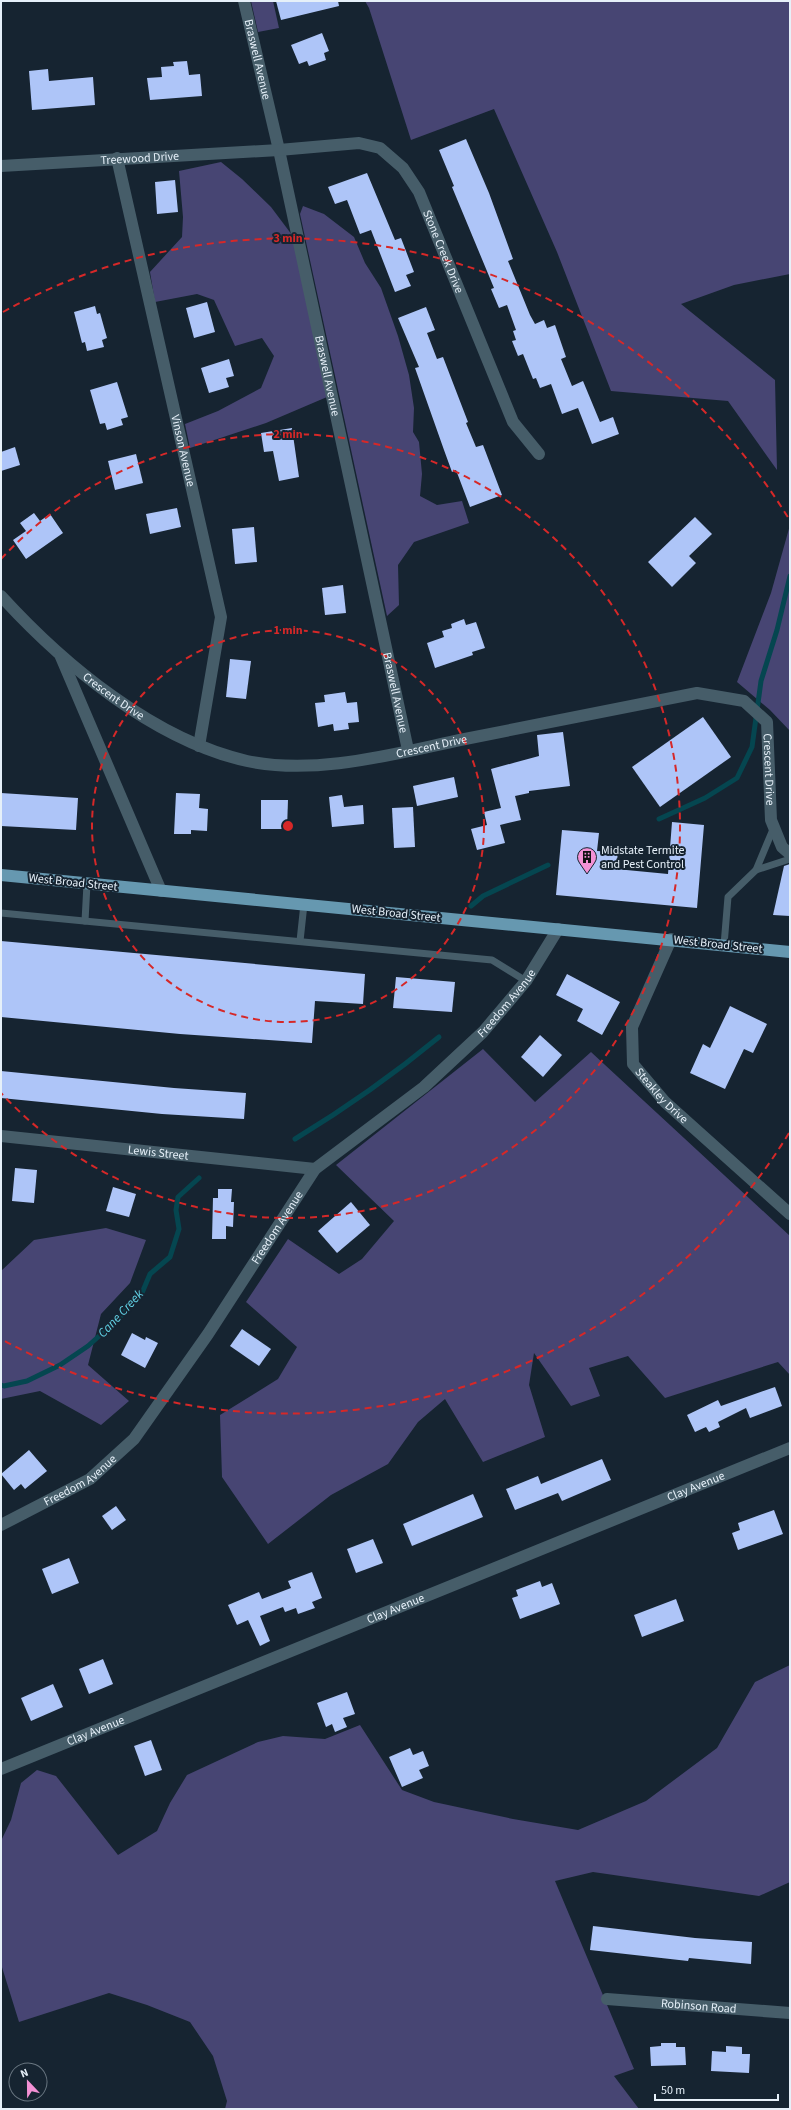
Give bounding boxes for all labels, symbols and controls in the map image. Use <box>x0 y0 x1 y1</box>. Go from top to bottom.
street label: Braswell Avenue <box>240 18 275 101</box>
street label: Treewood Drive <box>100 148 180 169</box>
street label: Stone Creek Drive <box>418 207 468 296</box>
text: 3 min <box>273 230 303 247</box>
street label: Braswell Avenue <box>310 334 344 418</box>
street label: Vinson Avenue <box>166 413 199 488</box>
text: 2 min <box>273 426 303 443</box>
text: 1 min <box>273 622 303 639</box>
street label: Braswell Avenue <box>378 651 412 735</box>
street label: Crescent Drive <box>79 669 147 724</box>
street label: Crescent Drive <box>395 731 469 763</box>
street label: Crescent Drive <box>758 733 778 806</box>
centre of rings <box>281 819 295 833</box>
place label: Midstate Termite and Pest Control <box>601 842 685 873</box>
building icon: Midstate Termite and Pest Control <box>576 846 598 874</box>
street label: West Broad Street <box>28 869 118 896</box>
street label: West Broad Street <box>351 900 441 927</box>
street label: West Broad Street <box>673 931 763 958</box>
street label: Freedom Avenue <box>474 966 540 1042</box>
street label: Steakley Drive <box>631 1064 692 1128</box>
street label: Lewis Street <box>127 1141 189 1165</box>
street label: Freedom Avenue <box>247 1188 308 1268</box>
water label: Cane Creek <box>94 1285 148 1342</box>
street label: Freedom Avenue <box>41 1451 120 1511</box>
street label: Clay Avenue <box>664 1467 727 1506</box>
street label: Clay Avenue <box>364 1590 427 1628</box>
street label: Clay Avenue <box>64 1712 127 1750</box>
street label: Robinson Road <box>660 1995 737 2018</box>
north arrow <box>8 2062 48 2102</box>
text: N <box>18 2065 31 2082</box>
scale bar <box>655 2076 778 2102</box>
text: 50 m <box>661 2082 685 2099</box>

